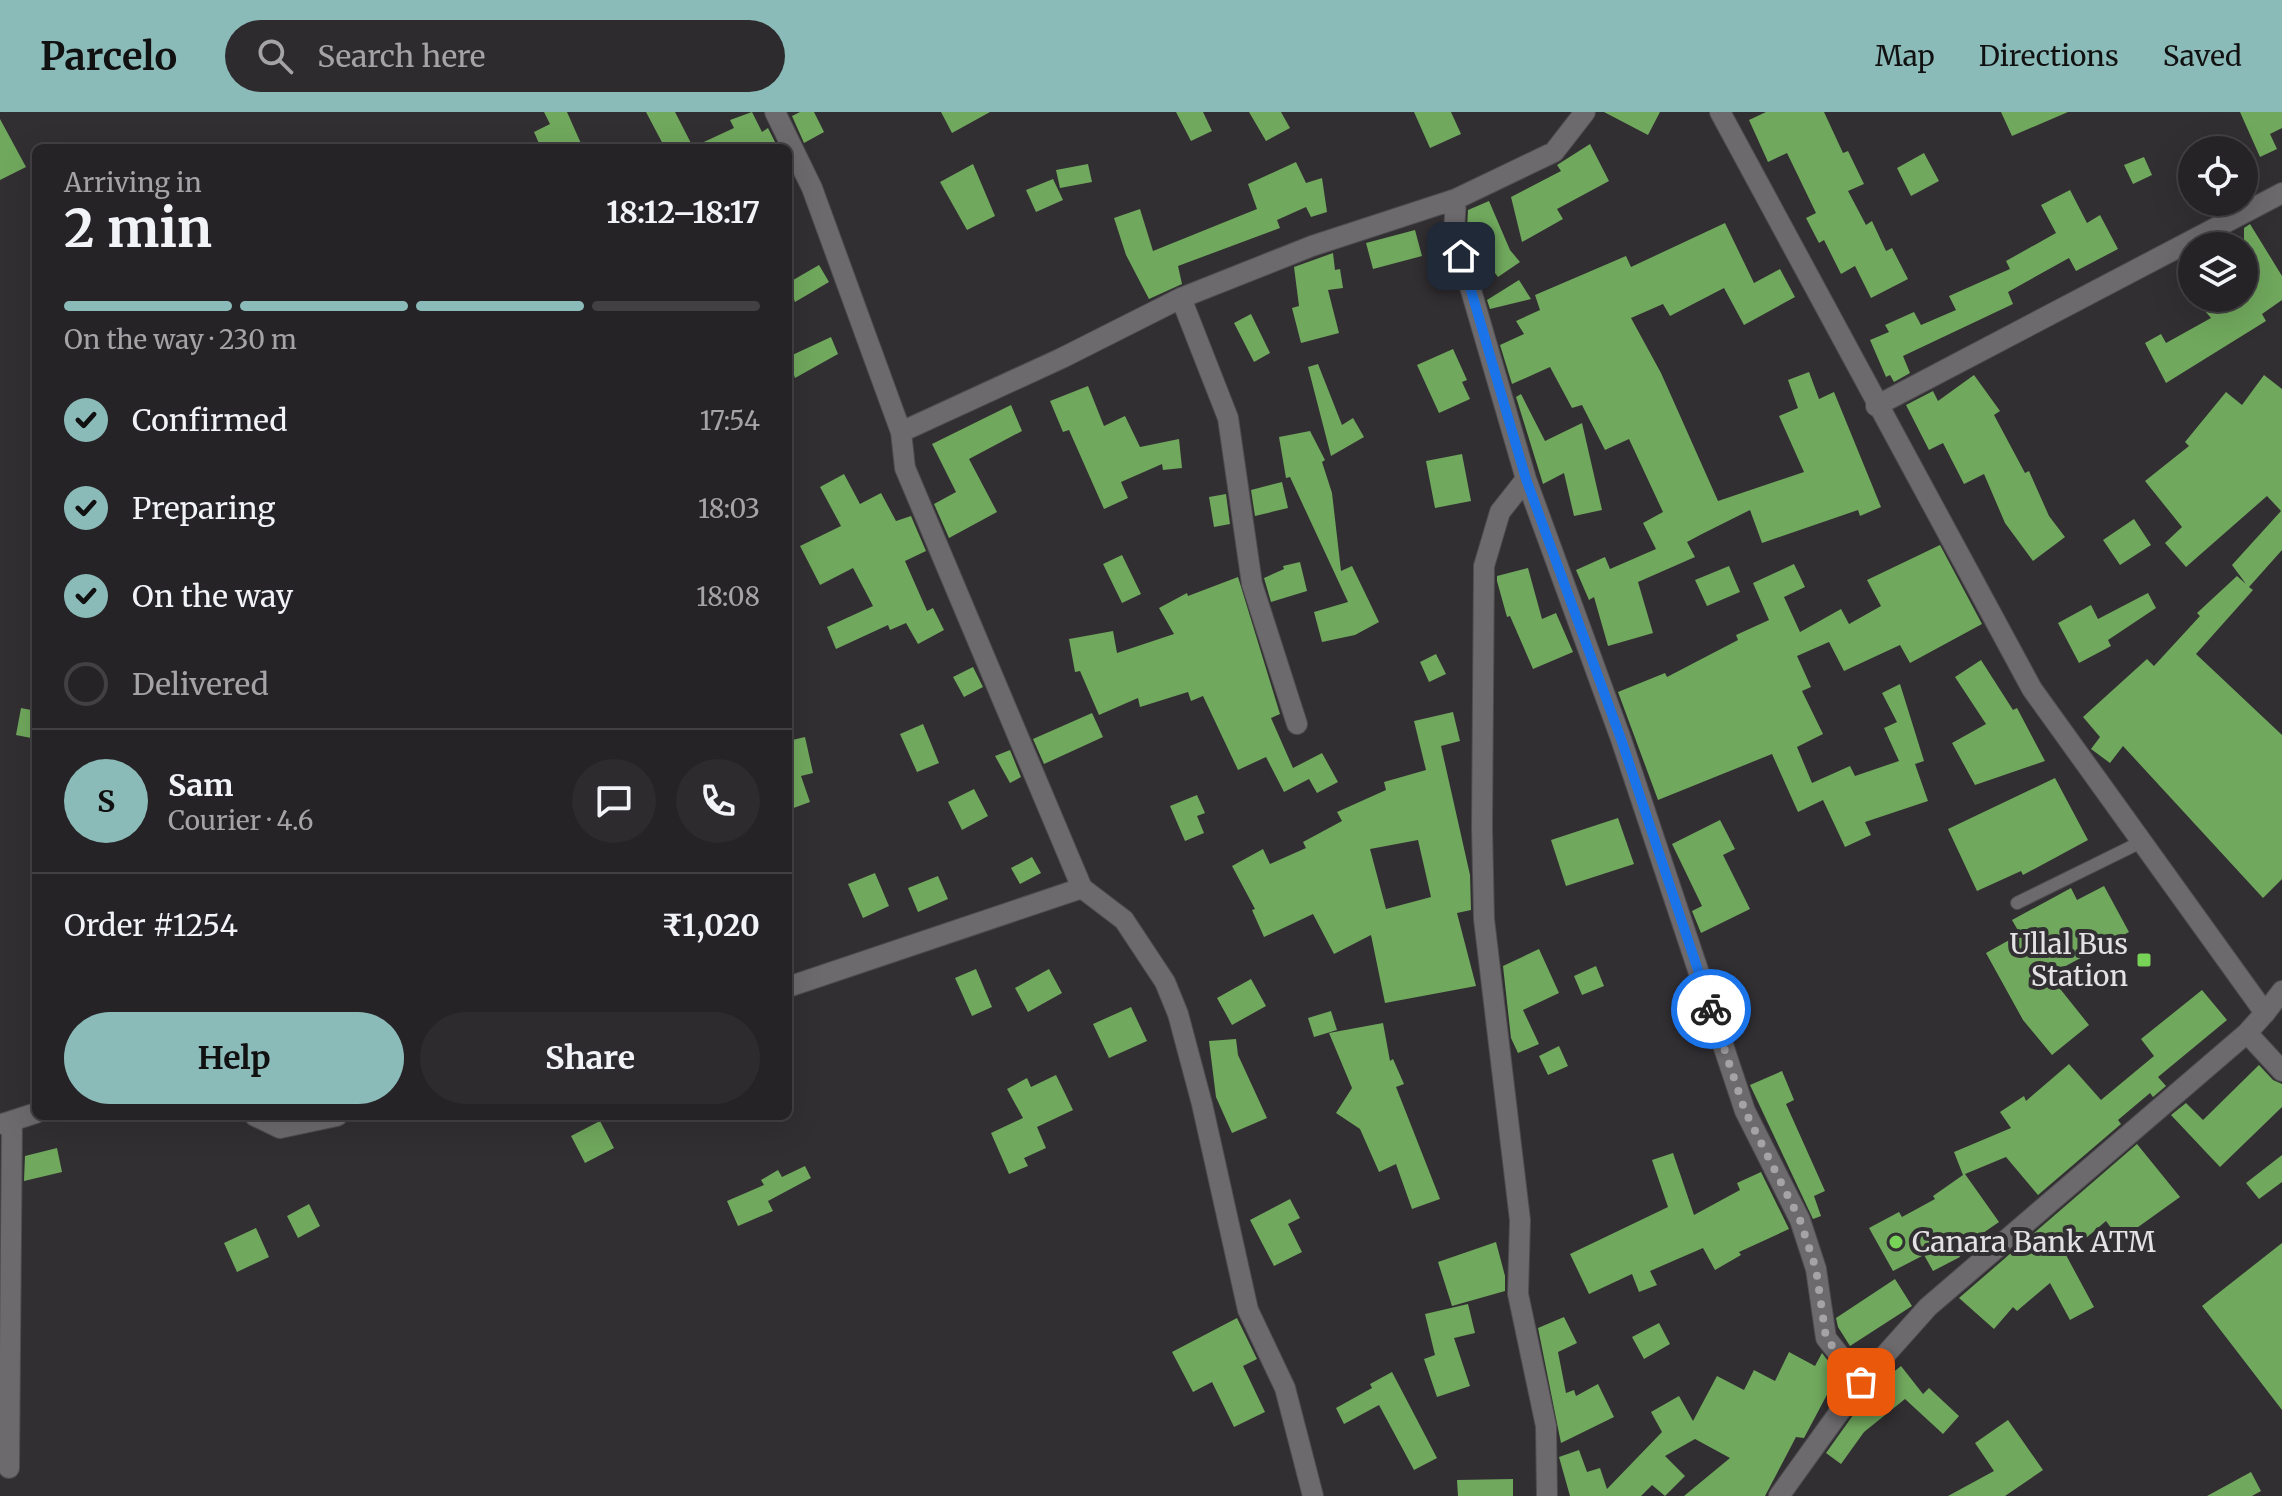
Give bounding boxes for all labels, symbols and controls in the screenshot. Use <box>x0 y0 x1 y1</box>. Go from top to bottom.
search box <box>225 20 785 92</box>
text: Parcelo <box>40 33 177 80</box>
icon: search <box>253 34 297 78</box>
text: Search here <box>317 37 485 75</box>
text: Map <box>1875 38 1935 74</box>
text: Directions <box>1979 38 2119 74</box>
text: Saved <box>2163 38 2242 74</box>
map controls <box>2178 136 2258 312</box>
button: locate <box>2178 136 2258 216</box>
text: Arriving in <box>64 166 202 199</box>
text: 18:12–18:17 <box>606 193 760 231</box>
text: 2 min <box>64 196 212 261</box>
pin <box>1427 222 1495 290</box>
button: layers <box>2178 232 2258 312</box>
icon: home <box>1439 234 1483 278</box>
text: On the way · 230 m <box>64 323 297 356</box>
icon: check <box>64 398 108 442</box>
text: Confirmed <box>132 401 287 439</box>
text: 17:54 <box>700 404 760 437</box>
icon: check <box>64 486 108 530</box>
text: Preparing <box>132 489 275 527</box>
text: 18:03 <box>698 492 760 525</box>
icon: check <box>64 574 108 618</box>
text: On the way <box>132 577 293 615</box>
text: 18:08 <box>696 580 760 613</box>
text: Delivered <box>132 665 269 703</box>
button: chat <box>572 759 656 843</box>
button: phone <box>676 759 760 843</box>
text: Sam <box>168 766 233 804</box>
text: S <box>97 782 115 820</box>
text: Courier · 4.6 <box>168 804 314 837</box>
text: Order #1254 <box>64 906 238 944</box>
text: ₹1,020 <box>662 906 760 944</box>
place label: Ullal Bus Station <box>2010 926 2128 994</box>
marker: Ullal Bus Station <box>2135 951 2153 969</box>
courier <box>1671 969 1751 1049</box>
icon: bike <box>1689 987 1733 1031</box>
button: Help <box>64 1012 404 1104</box>
button: Share <box>420 1012 760 1104</box>
place label: Canara Bank ATM <box>1912 1224 2156 1260</box>
marker: Canara Bank ATM <box>1887 1233 1905 1251</box>
pin <box>1827 1348 1895 1416</box>
icon: bag <box>1839 1360 1883 1404</box>

